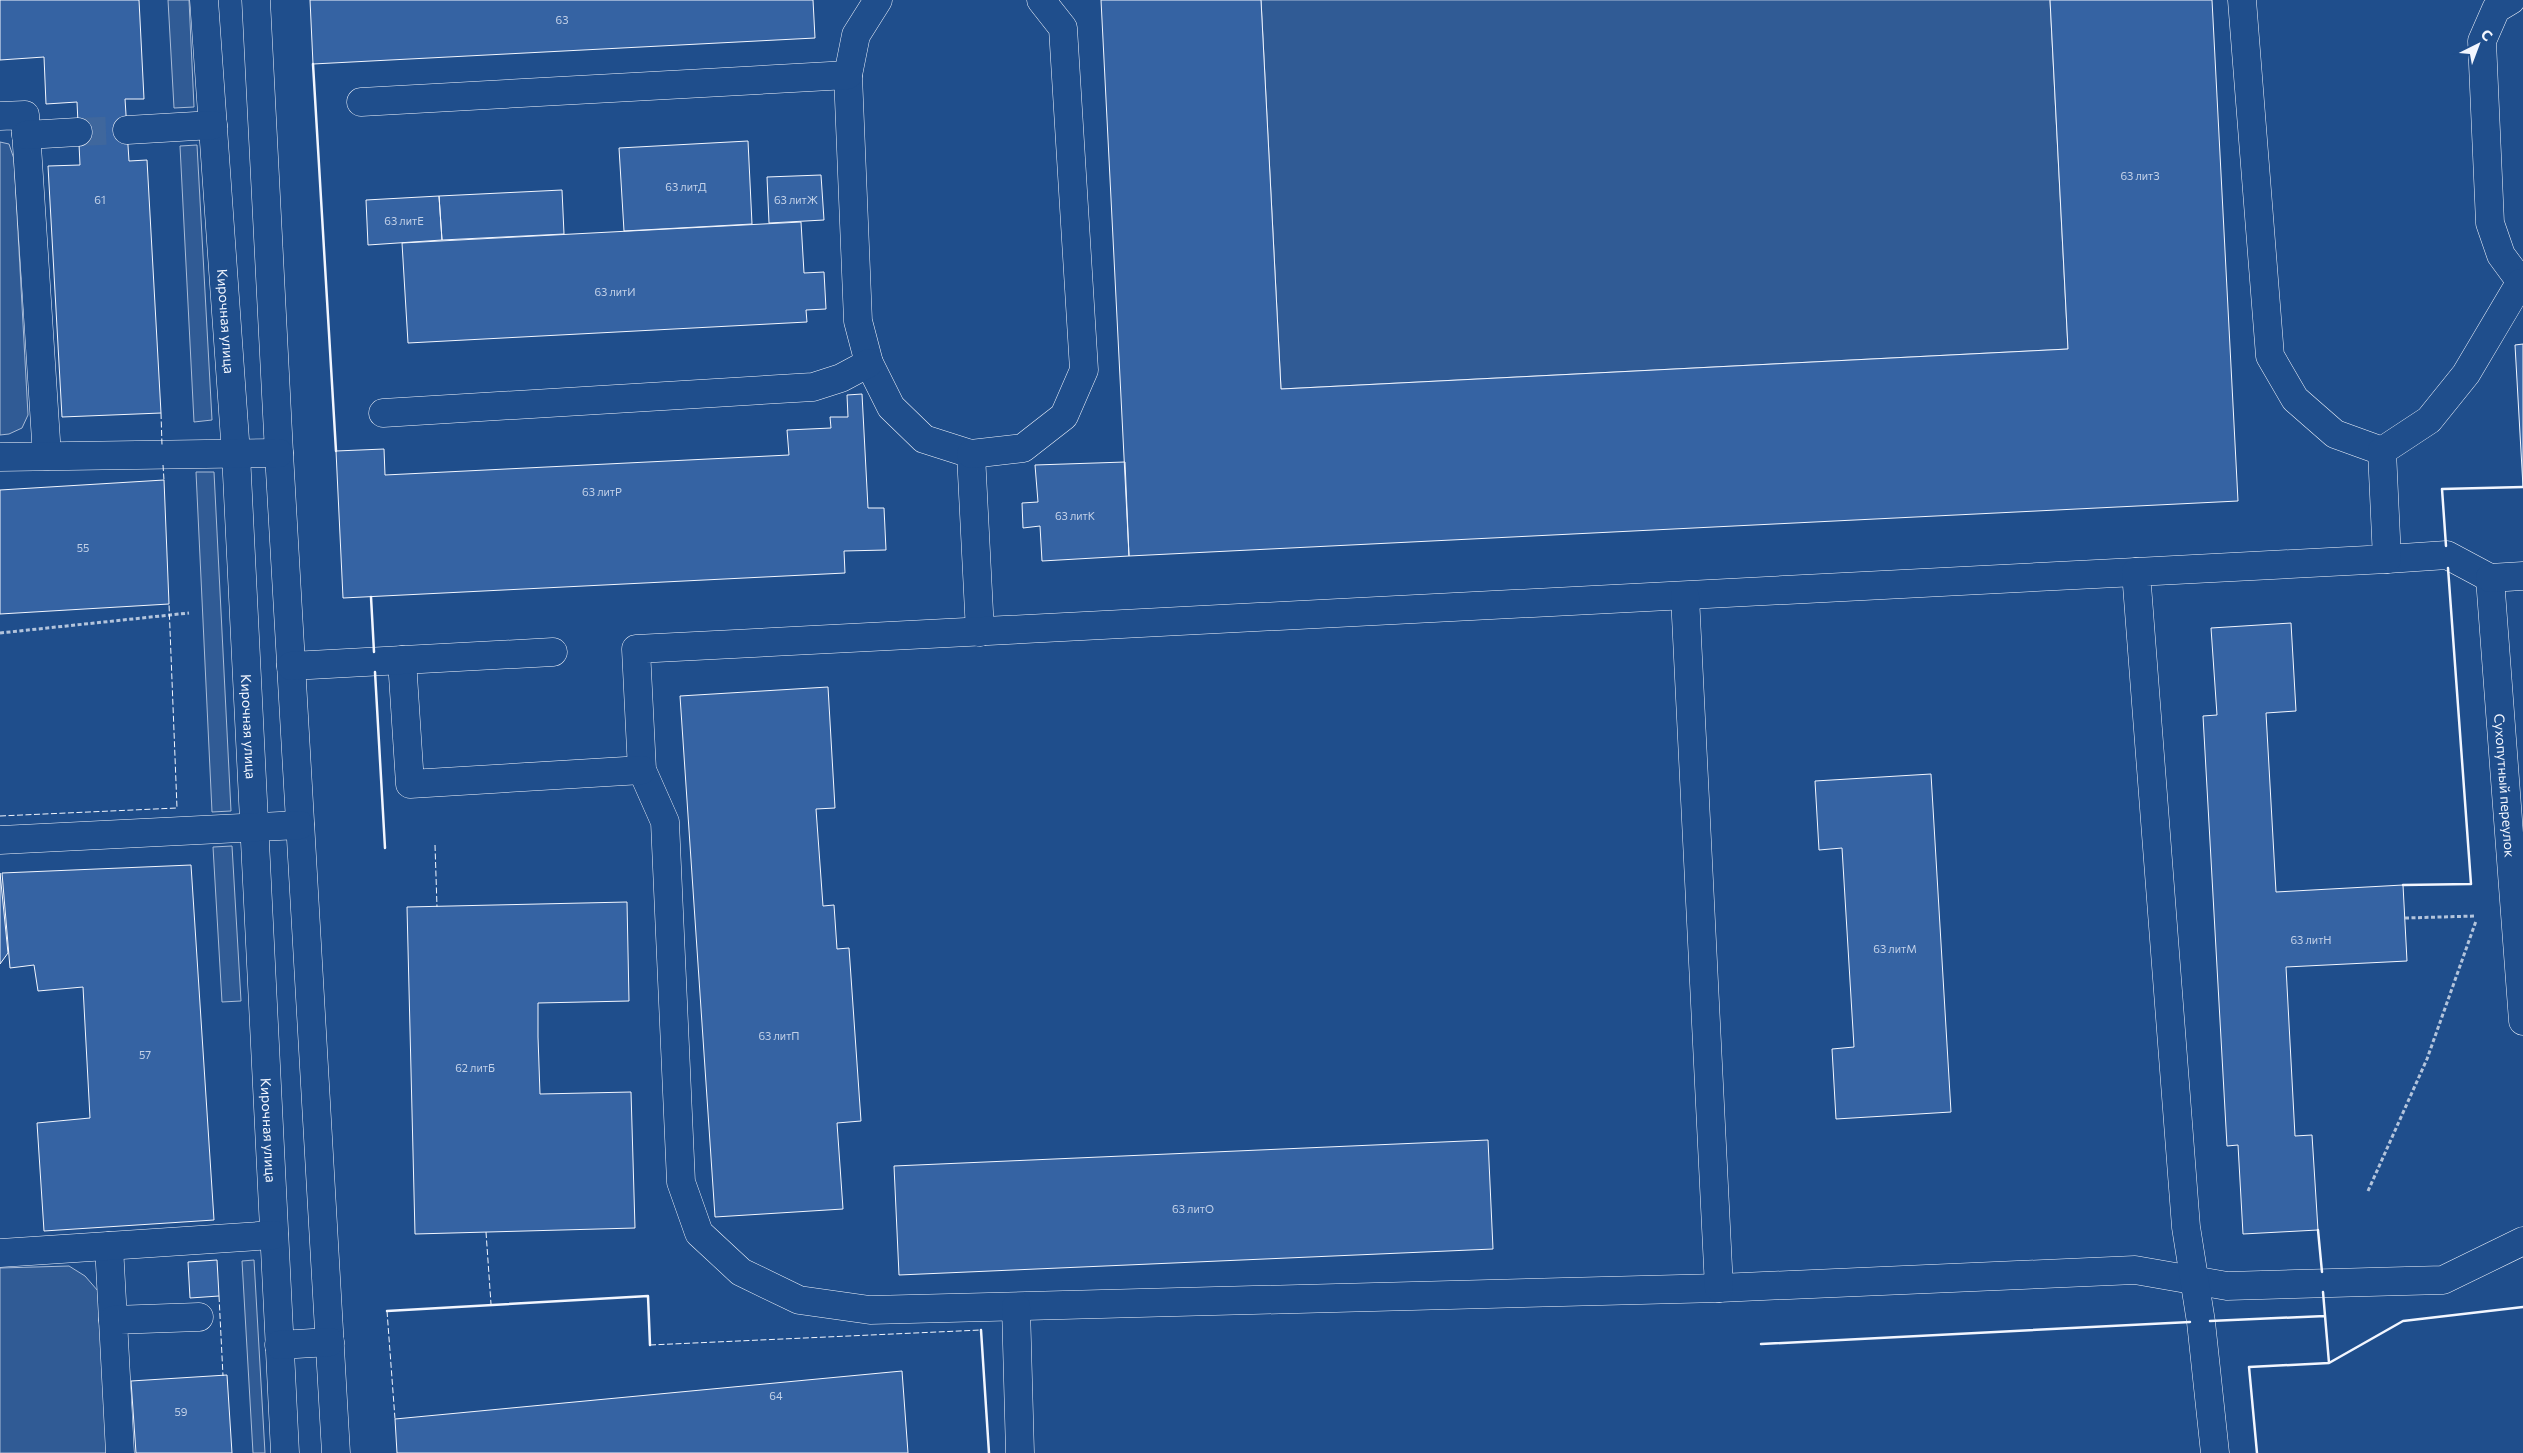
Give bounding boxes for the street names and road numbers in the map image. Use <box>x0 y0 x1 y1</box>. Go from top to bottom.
street label: Кирочная улица <box>214 268 239 374</box>
street label: Кирочная улица <box>238 674 260 779</box>
street label: Сухопутный переулок <box>2492 713 2519 859</box>
street label: Кирочная улица <box>258 1077 280 1183</box>

